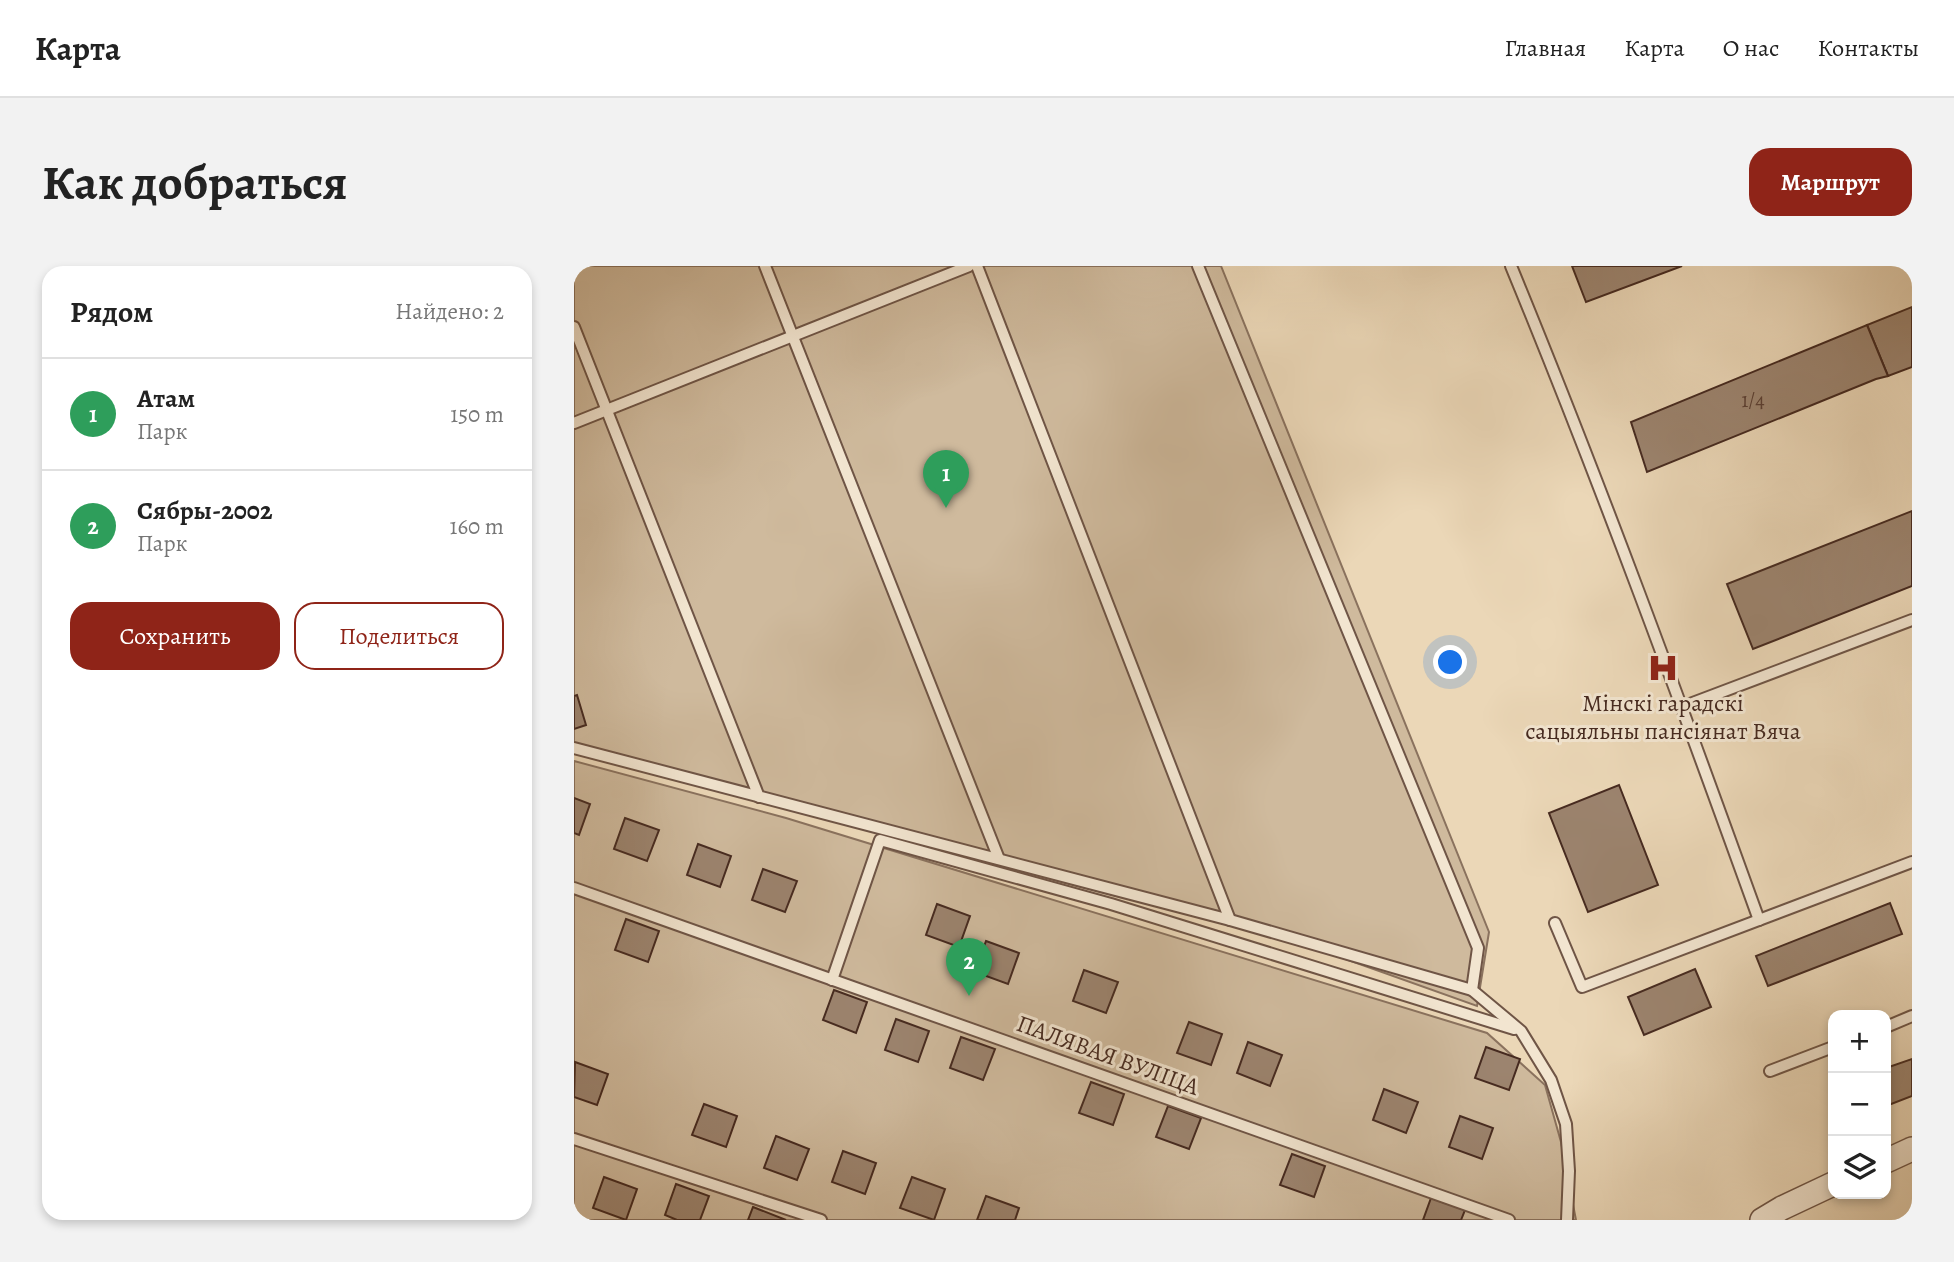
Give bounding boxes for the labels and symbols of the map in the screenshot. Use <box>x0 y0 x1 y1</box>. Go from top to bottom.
house number: 1/4 <box>1741 386 1765 414</box>
pin: 1 <box>923 450 969 508</box>
your location <box>1433 645 1467 679</box>
hospital icon: Мінскі гарадскі сацыяльны пансіянат Вяча <box>1646 651 1680 685</box>
place label: Мінскі гарадскі сацыяльны пансіянат Вяча <box>1525 687 1801 747</box>
pin: 2 <box>946 938 992 996</box>
street label: ПАЛЯВАЯ ВУЛІЦА <box>1012 1007 1205 1103</box>

